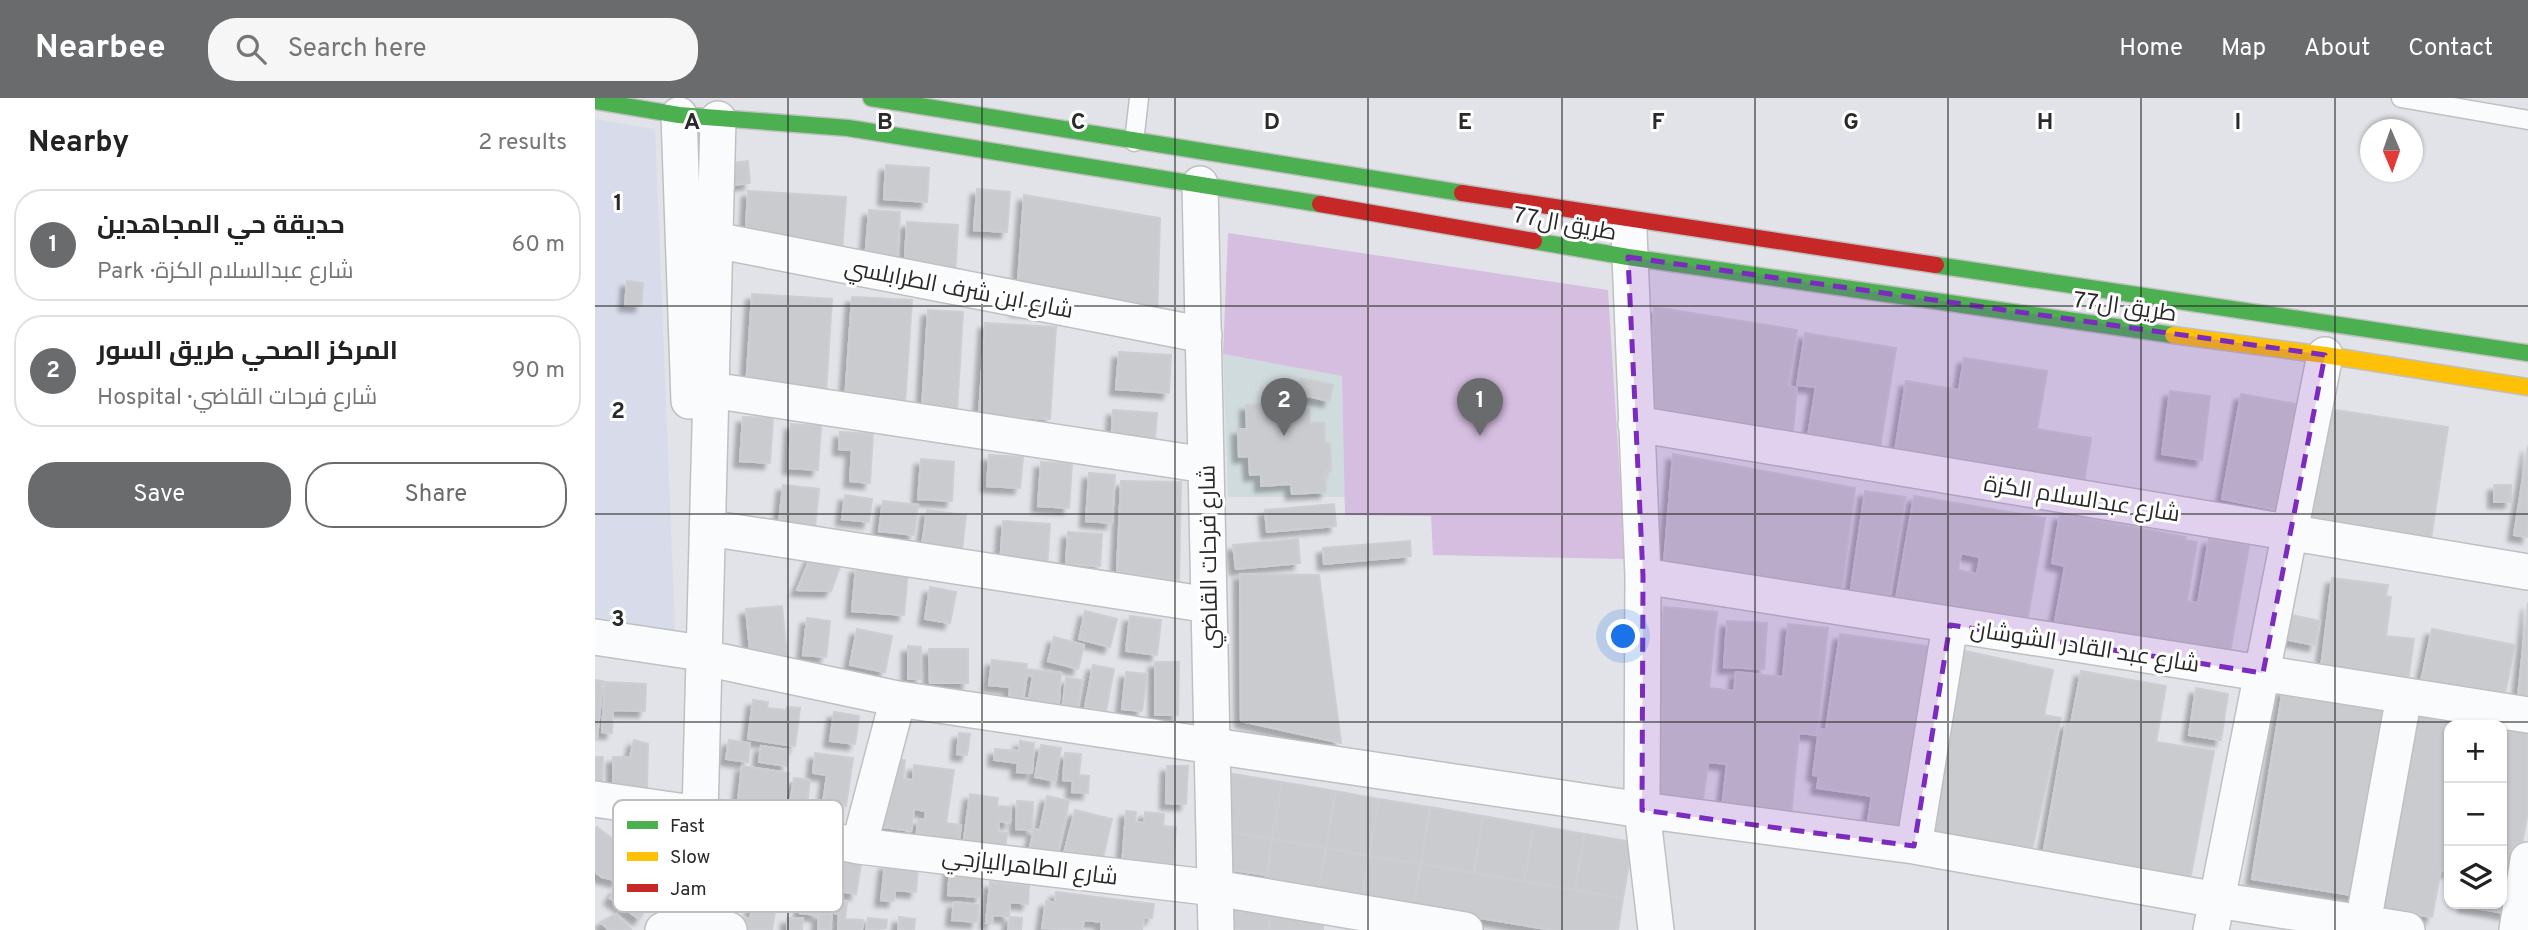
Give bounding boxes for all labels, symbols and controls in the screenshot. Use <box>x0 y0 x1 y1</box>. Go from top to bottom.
search box <box>208 18 698 81</box>
text: Nearbee <box>35 28 166 70</box>
icon: search <box>232 30 270 68</box>
text: Search here <box>288 33 427 66</box>
text: Home <box>2119 34 2183 64</box>
text: Map <box>2221 34 2266 64</box>
text: About <box>2304 34 2370 64</box>
text: Contact <box>2408 34 2493 64</box>
text: A <box>684 109 700 138</box>
text: B <box>877 109 893 138</box>
text: C <box>1071 109 1085 138</box>
text: D <box>1264 109 1280 138</box>
text: E <box>1458 109 1472 138</box>
text: F <box>1651 109 1665 138</box>
text: G <box>1843 109 1859 138</box>
text: H <box>2037 109 2053 138</box>
text: I <box>2235 109 2241 138</box>
north arrow <box>2360 119 2423 182</box>
text: Nearby <box>28 125 129 162</box>
text: 2 results <box>478 129 567 158</box>
text: 1 <box>613 190 623 219</box>
street label: طريق ال77 <box>1511 202 1618 249</box>
text: حديقة حي المجاهدين <box>97 210 345 243</box>
text: 1 <box>48 231 58 260</box>
text: 60 m <box>512 231 565 260</box>
street label: شارع ابن شرف الطرابلسي <box>842 254 1075 327</box>
text: Park · شارع عبدالسلام الكزة <box>97 258 353 287</box>
street label: طريق ال77 <box>2071 287 2178 330</box>
text: المركز الصحي طريق السور <box>97 336 398 369</box>
text: 2 <box>46 357 60 386</box>
text: 90 m <box>512 357 565 386</box>
pin: 2 <box>1261 378 1307 436</box>
pin: 1 <box>1457 378 1503 436</box>
text: Hospital · شارع فرحات القاضي <box>97 384 377 413</box>
text: 2 <box>611 398 625 427</box>
button: Save <box>28 462 291 528</box>
button: Share <box>305 462 567 528</box>
street label: شارع فرحات القاضي <box>1194 464 1227 649</box>
street label: شارع عبدالسلام الكزة <box>1981 471 2182 530</box>
text: 3 <box>611 606 625 635</box>
street label: شارع عبد القادر الشوشان <box>1968 616 2201 681</box>
your location <box>1606 619 1640 653</box>
map controls <box>2444 720 2507 909</box>
button: + <box>2444 720 2507 783</box>
button: − <box>2444 783 2507 846</box>
legend <box>613 800 843 912</box>
text: Fast <box>670 815 705 839</box>
street label: شارع الطاهراليازجي <box>940 843 1119 895</box>
text: Slow <box>670 846 710 870</box>
button: layers <box>2444 846 2507 909</box>
text: Jam <box>670 878 707 902</box>

